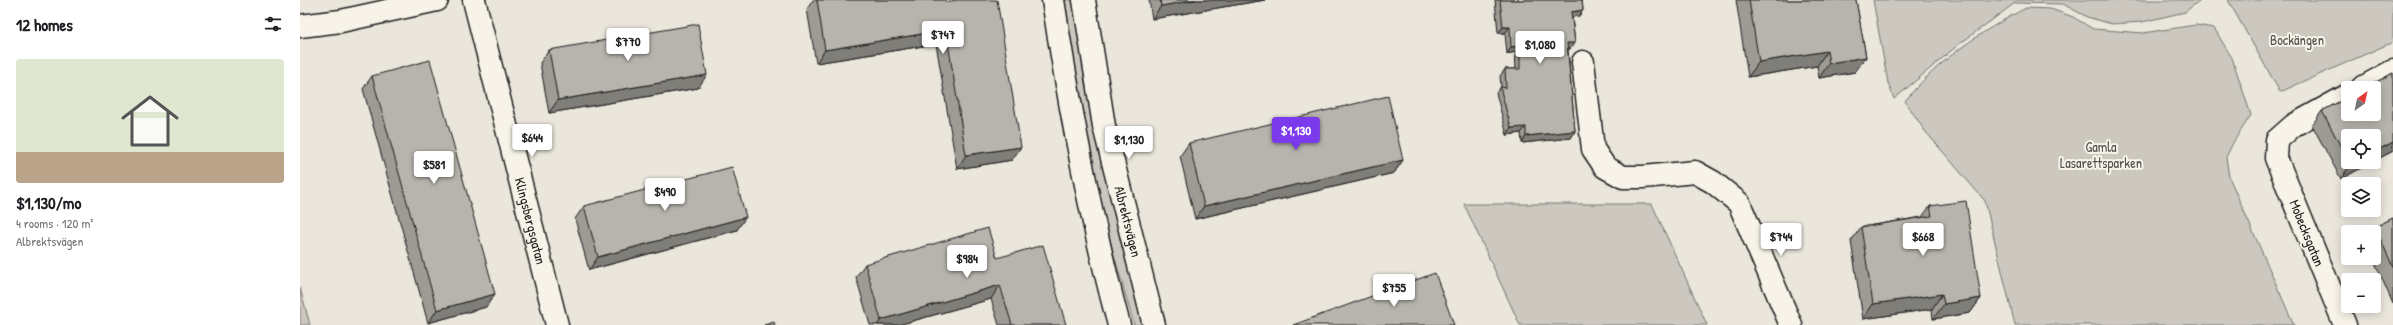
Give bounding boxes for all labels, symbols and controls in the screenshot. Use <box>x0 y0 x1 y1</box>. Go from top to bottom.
text: 12 homes <box>16 13 73 36</box>
icon: filters <box>262 13 284 35</box>
pin: $747 <box>919 21 967 55</box>
text: $747 <box>931 25 955 43</box>
pin: $770 <box>604 28 652 62</box>
park label: Bockängen <box>2270 30 2324 50</box>
pin: $1,080 <box>1507 31 1573 65</box>
text: $770 <box>615 32 641 50</box>
text: $1,080 <box>1524 35 1556 53</box>
north arrow <box>2341 81 2381 121</box>
map controls <box>2341 81 2381 313</box>
icon: home <box>114 85 186 157</box>
pin: $1,130 <box>1263 117 1329 151</box>
text: $1,130 <box>1281 121 1311 139</box>
pin: $644 <box>508 124 556 158</box>
pin: $1,130 <box>1096 126 1162 160</box>
text: $644 <box>521 128 543 146</box>
button: locate <box>2341 129 2381 169</box>
text: $1,130 <box>1114 130 1144 148</box>
park label: Gamla Lasarettsparken <box>2060 137 2142 173</box>
pin: $581 <box>410 151 458 185</box>
text: $581 <box>423 155 445 173</box>
street label: Klingsbergsgatan <box>511 175 551 266</box>
button: layers <box>2341 177 2381 217</box>
pin: $490 <box>641 178 689 212</box>
text: $490 <box>654 182 676 200</box>
street label: Albrektsvägen <box>1110 184 1147 259</box>
text: $1,130/mo <box>16 191 81 214</box>
street label: Mobecksgatan <box>2285 197 2329 269</box>
text: 4 rooms · 120 m² <box>16 214 93 232</box>
pin: $744 <box>1757 223 1805 257</box>
pin: $668 <box>1899 223 1947 257</box>
button: + <box>2341 225 2381 265</box>
text: $744 <box>1770 227 1792 245</box>
text: $668 <box>1912 227 1934 245</box>
text: Albrektsvägen <box>16 232 83 250</box>
pin: $984 <box>943 245 991 279</box>
text: $984 <box>956 249 978 267</box>
button: − <box>2341 273 2381 313</box>
pin: $755 <box>1370 274 1418 308</box>
text: $755 <box>1382 278 1406 296</box>

